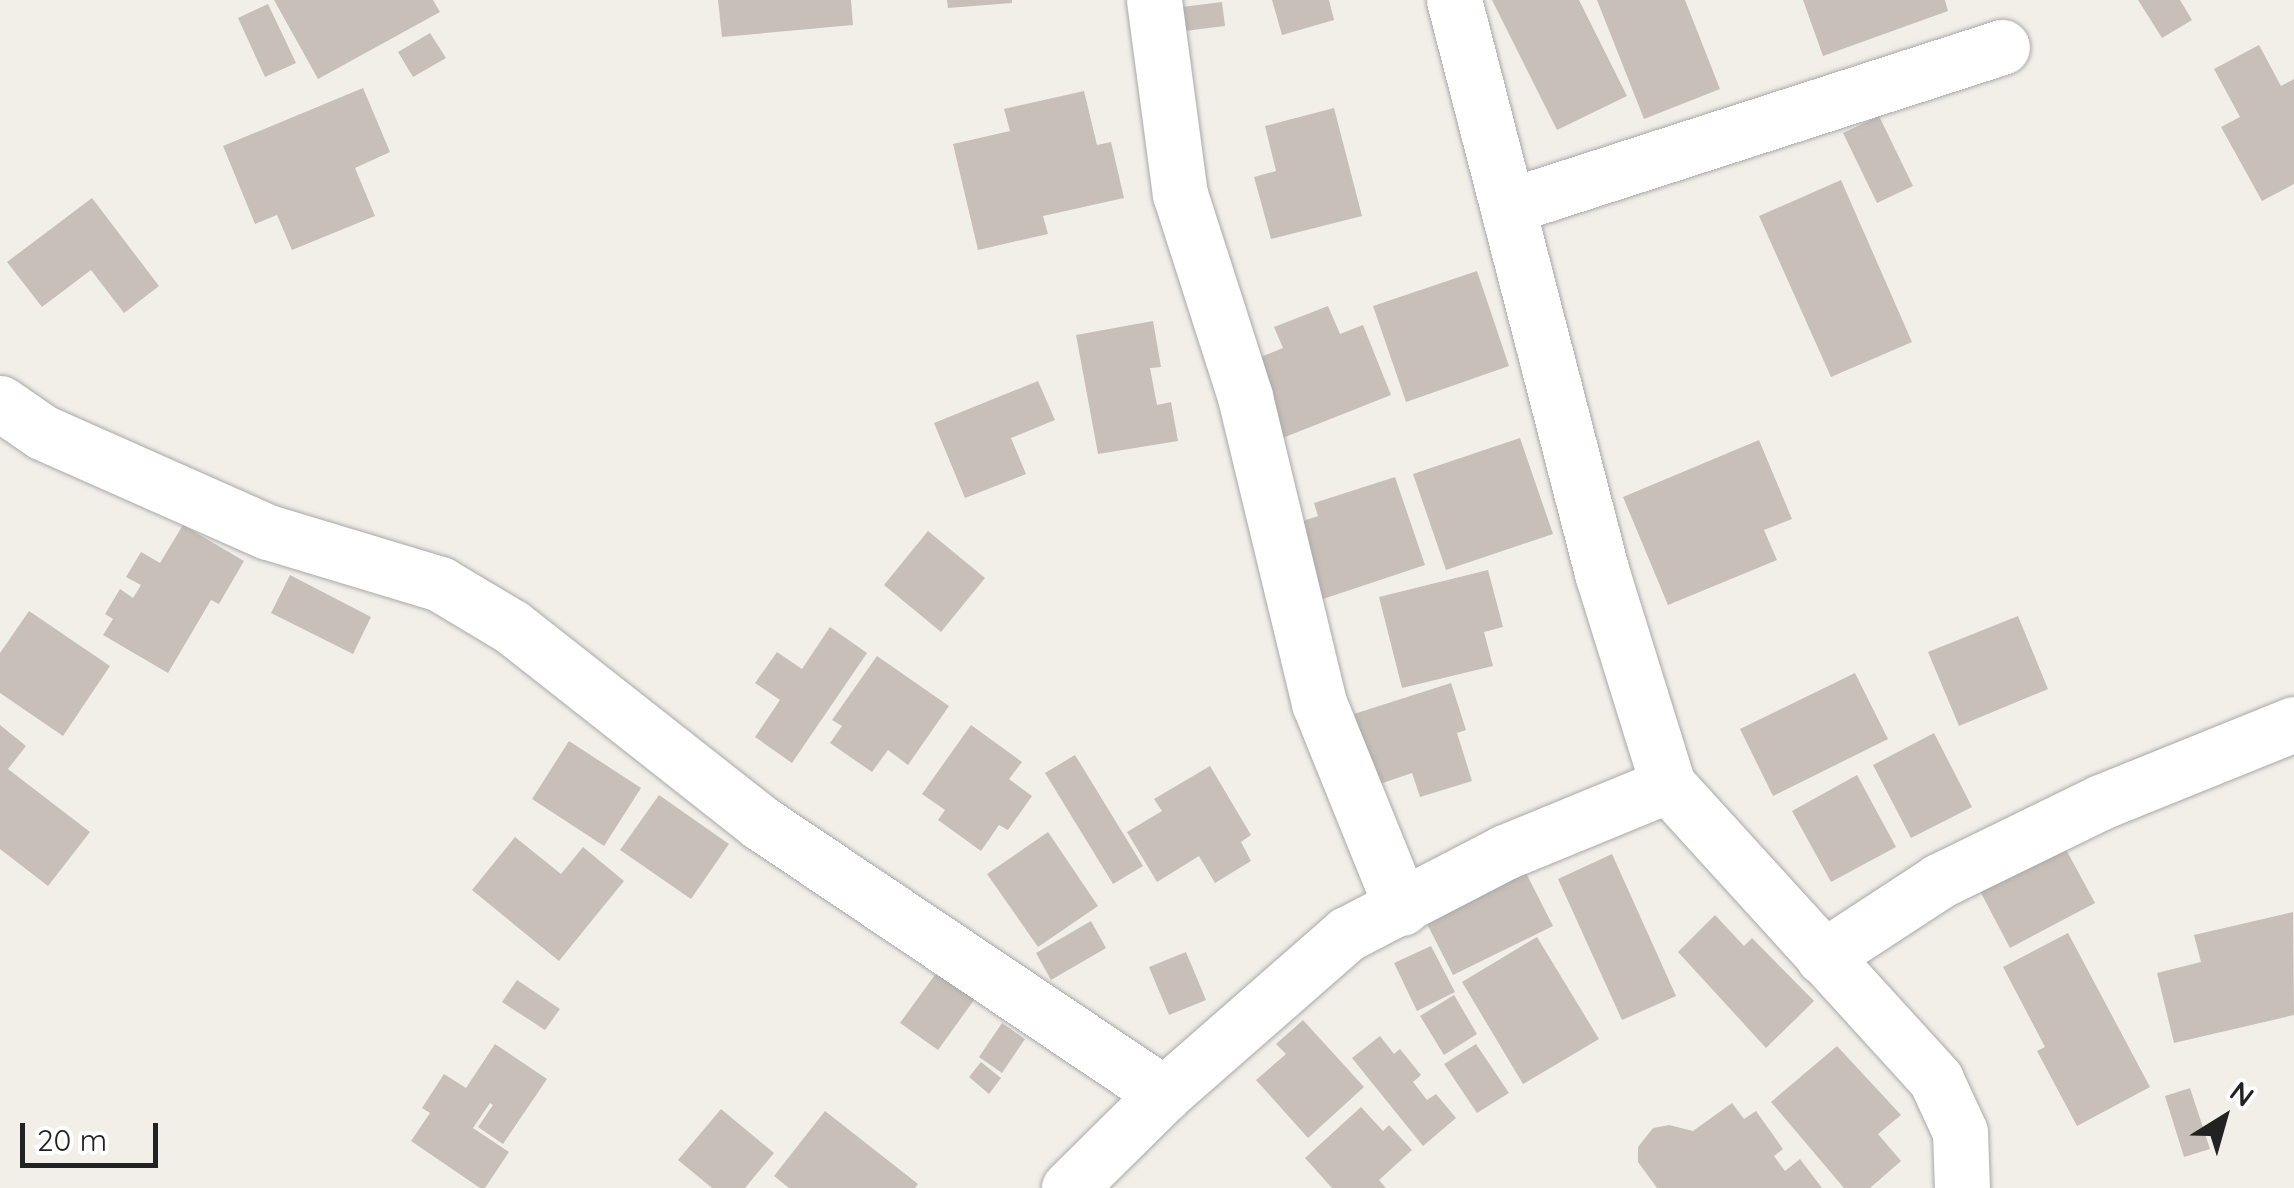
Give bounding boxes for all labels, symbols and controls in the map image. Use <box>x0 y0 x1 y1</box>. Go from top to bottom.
north arrow <box>2174 1068 2274 1168</box>
text: N <box>2224 1073 2261 1114</box>
scale bar <box>25 1103 162 1165</box>
text: 20 m <box>37 1121 107 1159</box>

